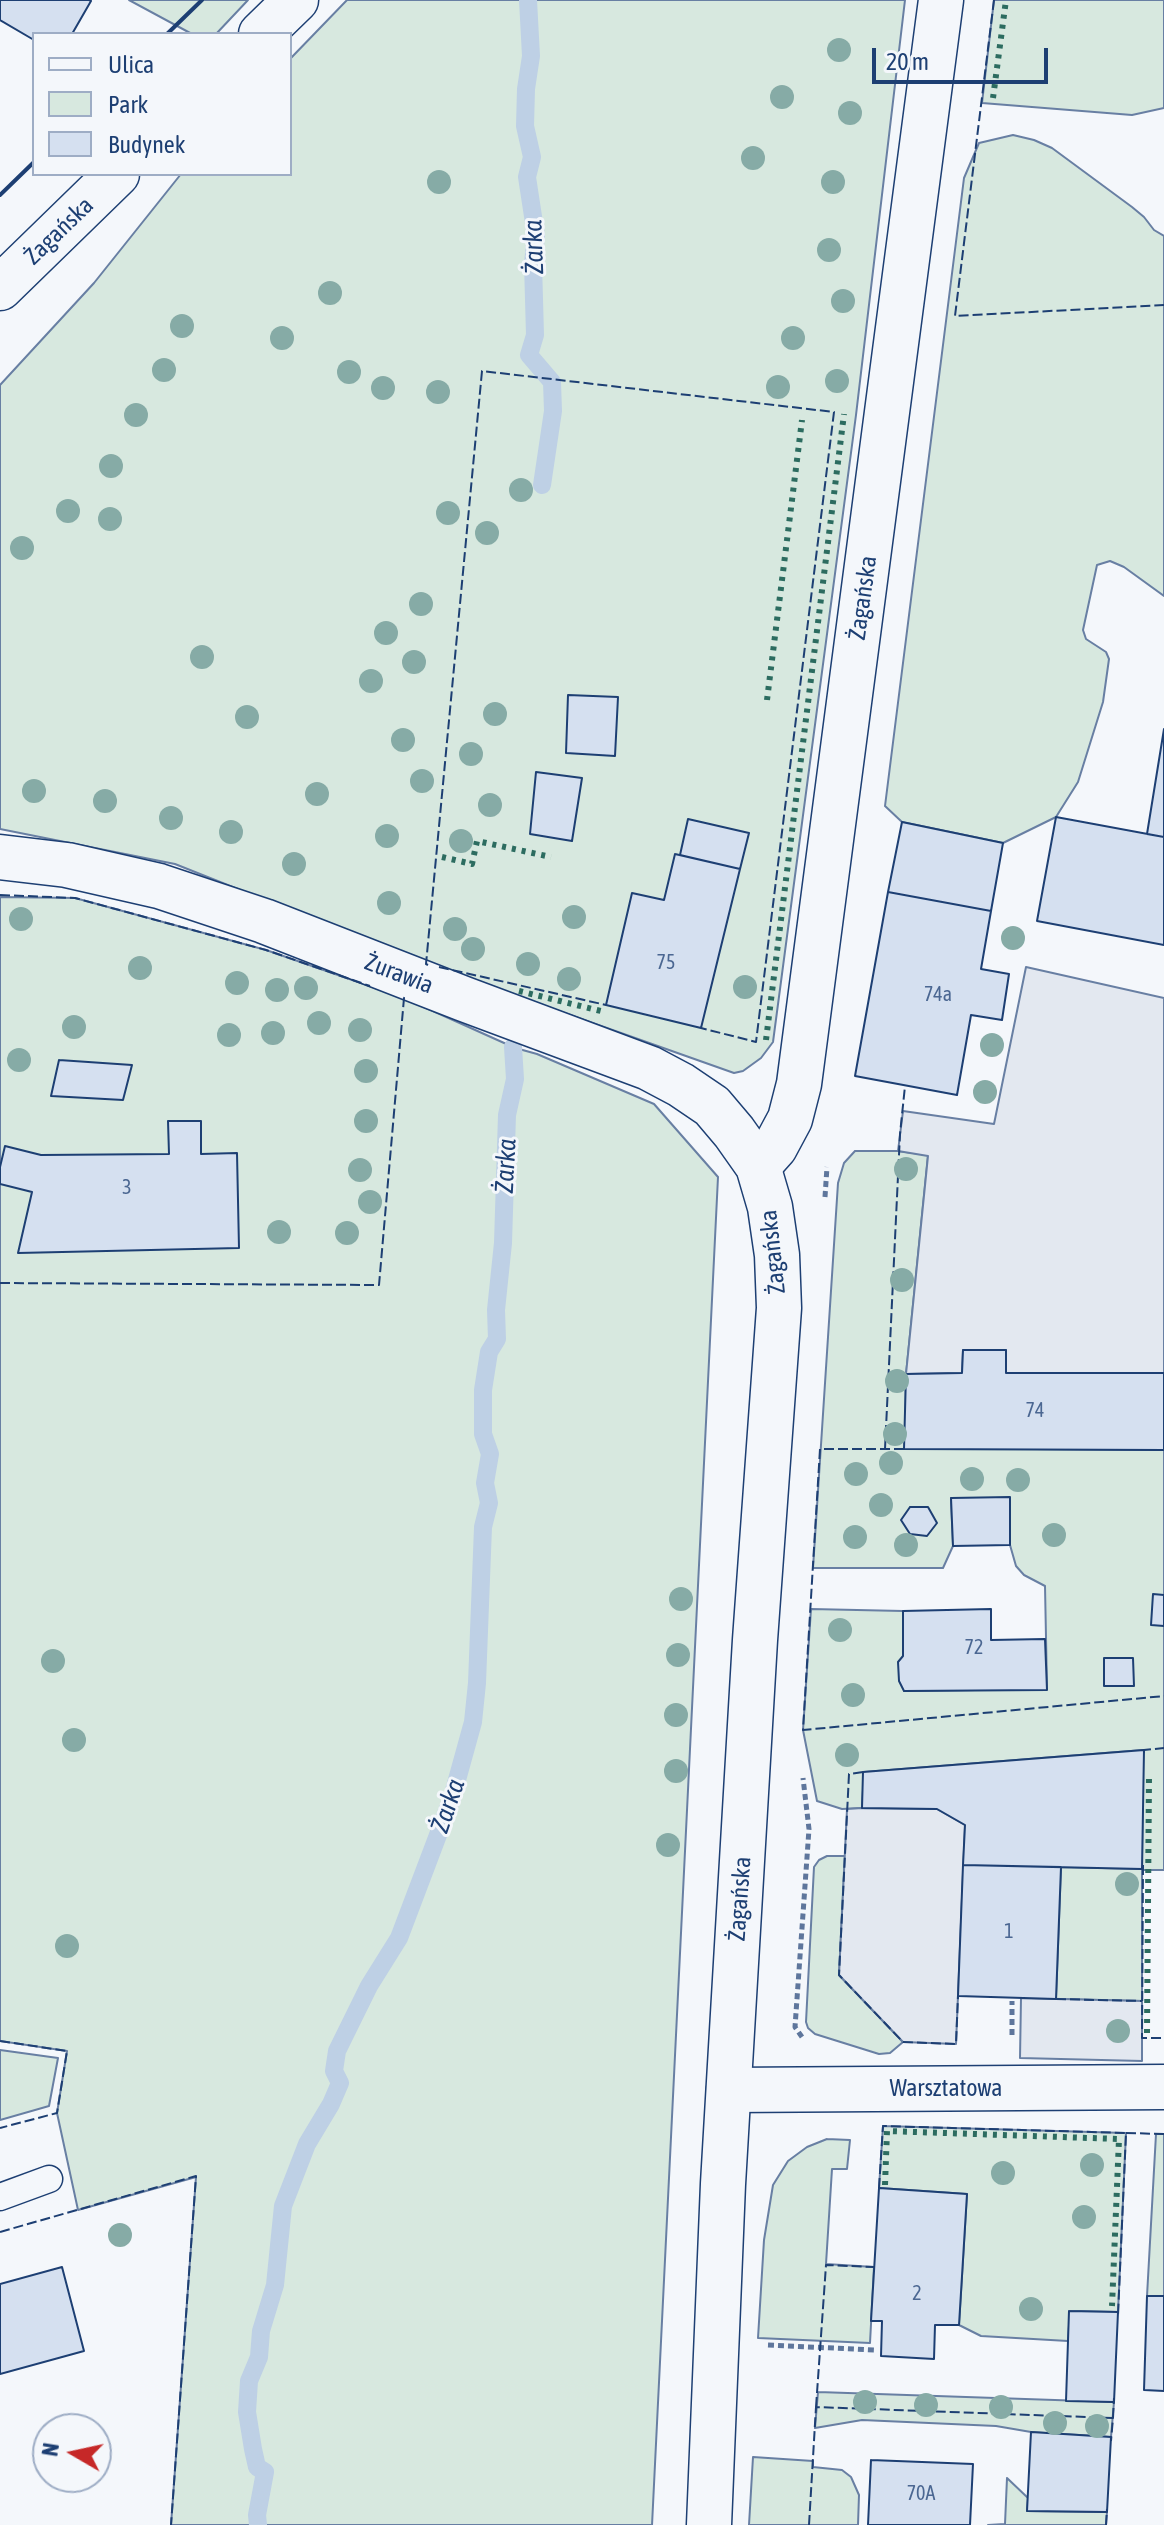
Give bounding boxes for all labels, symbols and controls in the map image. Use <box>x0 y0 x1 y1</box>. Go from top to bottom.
legend <box>32 32 292 176</box>
scale bar <box>876 32 1052 82</box>
text: 20 m <box>886 48 929 75</box>
text: Ulica <box>108 51 154 78</box>
text: Park <box>108 91 148 118</box>
text: Budynek <box>108 131 185 158</box>
street label: Żagańska <box>18 191 100 271</box>
water label: Żarka <box>517 219 551 275</box>
street label: Żagańska <box>843 554 883 642</box>
street label: Żurawia <box>361 948 437 1000</box>
house number: 75 <box>657 951 675 975</box>
house number: 74a <box>924 983 952 1007</box>
water label: Żarka <box>489 1138 523 1194</box>
house number: 3 <box>122 1176 132 1200</box>
street label: Żagańska <box>754 1208 792 1296</box>
house number: 74 <box>1026 1399 1044 1423</box>
house number: 72 <box>965 1636 983 1660</box>
water label: Żarka <box>424 1775 472 1837</box>
street label: Żagańska <box>723 1856 757 1942</box>
house number: 1 <box>1004 1920 1014 1944</box>
street label: Warsztatowa <box>889 2074 1003 2102</box>
house number: 2 <box>912 2282 922 2306</box>
north arrow <box>32 2413 112 2493</box>
text: N <box>36 2441 64 2458</box>
house number: 70A <box>907 2482 935 2506</box>

